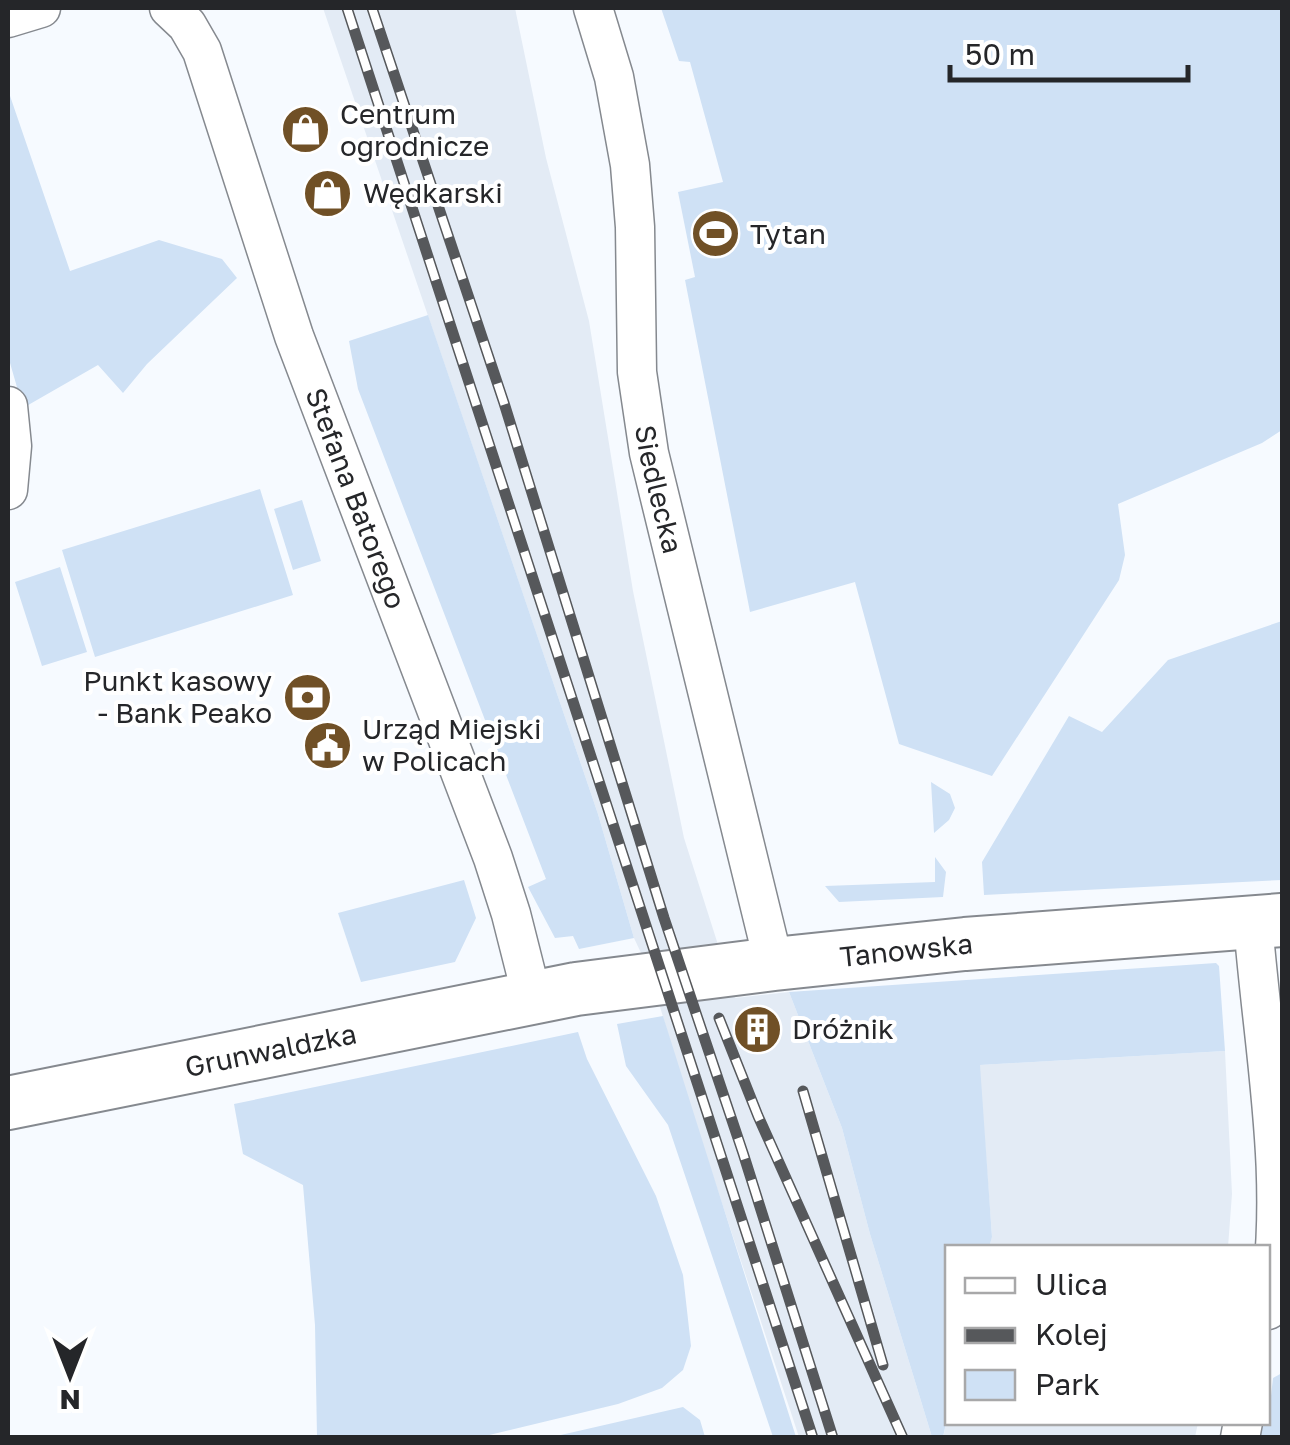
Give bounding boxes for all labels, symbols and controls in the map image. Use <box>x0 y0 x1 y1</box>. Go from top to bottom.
scale bar <box>950 20 1188 82</box>
text: 50 m <box>965 36 1035 72</box>
place label: Centrum ogrodnicze <box>340 97 489 162</box>
shop icon: Centrum ogrodnicze <box>279 104 331 156</box>
shop icon: Wędkarski <box>302 167 354 219</box>
place label: Wędkarski <box>363 176 503 209</box>
sports icon: Tytan <box>689 208 741 260</box>
place label: Tytan <box>750 217 826 250</box>
street label: Stefana Batorego <box>299 383 413 613</box>
street label: Siedlecka <box>629 423 690 556</box>
place label: Punkt kasowy - Bank Peako <box>83 664 272 729</box>
bank icon: Punkt kasowy - Bank Peako <box>281 671 333 723</box>
place label: Urząd Miejski w Policach <box>362 712 541 777</box>
public building icon: Urząd Miejski w Policach <box>301 719 353 771</box>
street label: Tanowska <box>838 926 974 973</box>
building icon: Dróżnik <box>731 1003 783 1055</box>
place label: Dróżnik <box>792 1012 894 1045</box>
street label: Grunwaldzka <box>182 1016 359 1083</box>
legend <box>945 1245 1270 1425</box>
text: Ulica <box>1035 1266 1108 1302</box>
text: Kolej <box>1035 1316 1108 1352</box>
north arrow <box>20 1325 120 1425</box>
text: Park <box>1035 1366 1100 1402</box>
text: N <box>59 1384 81 1417</box>

